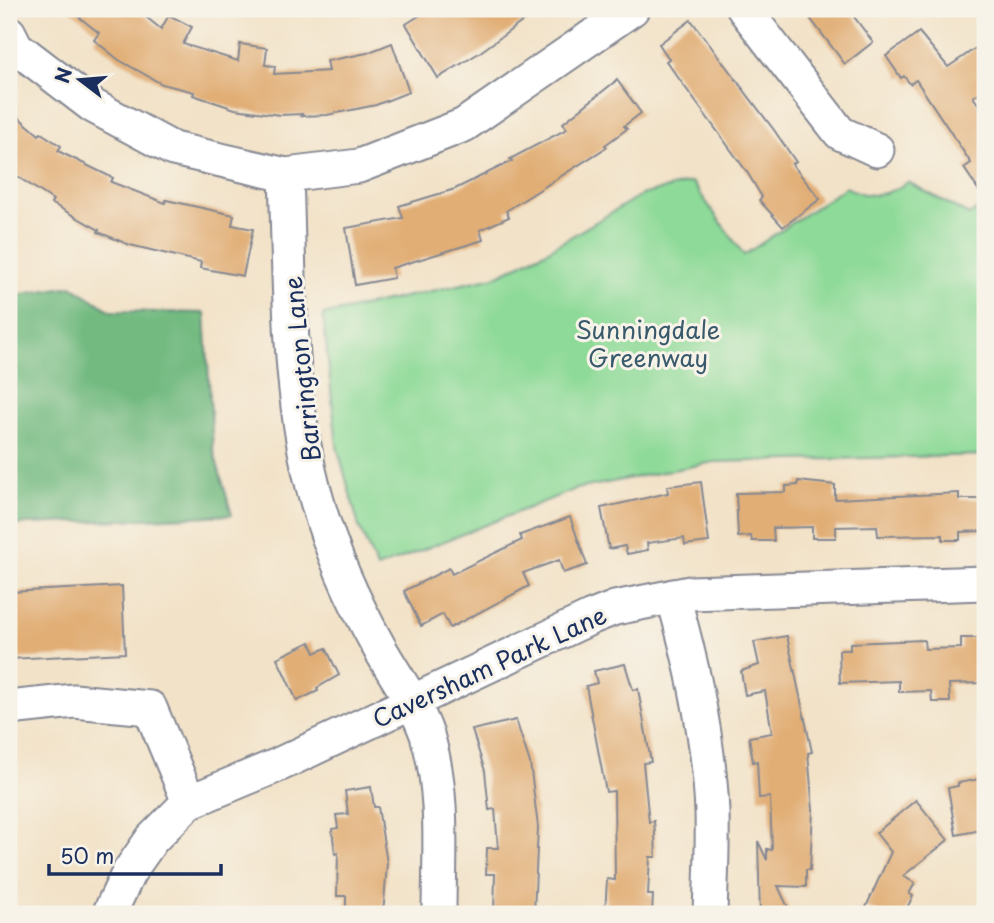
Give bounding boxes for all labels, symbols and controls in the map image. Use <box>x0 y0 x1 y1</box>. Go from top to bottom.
north arrow <box>46 46 116 116</box>
text: N <box>47 64 78 86</box>
street label: Barrington Lane <box>273 275 329 463</box>
park label: Sunningdale Greenway <box>576 311 720 375</box>
street label: Caversham Park Lane <box>366 596 612 736</box>
scale bar <box>49 832 220 876</box>
text: 50 m <box>60 839 114 871</box>

